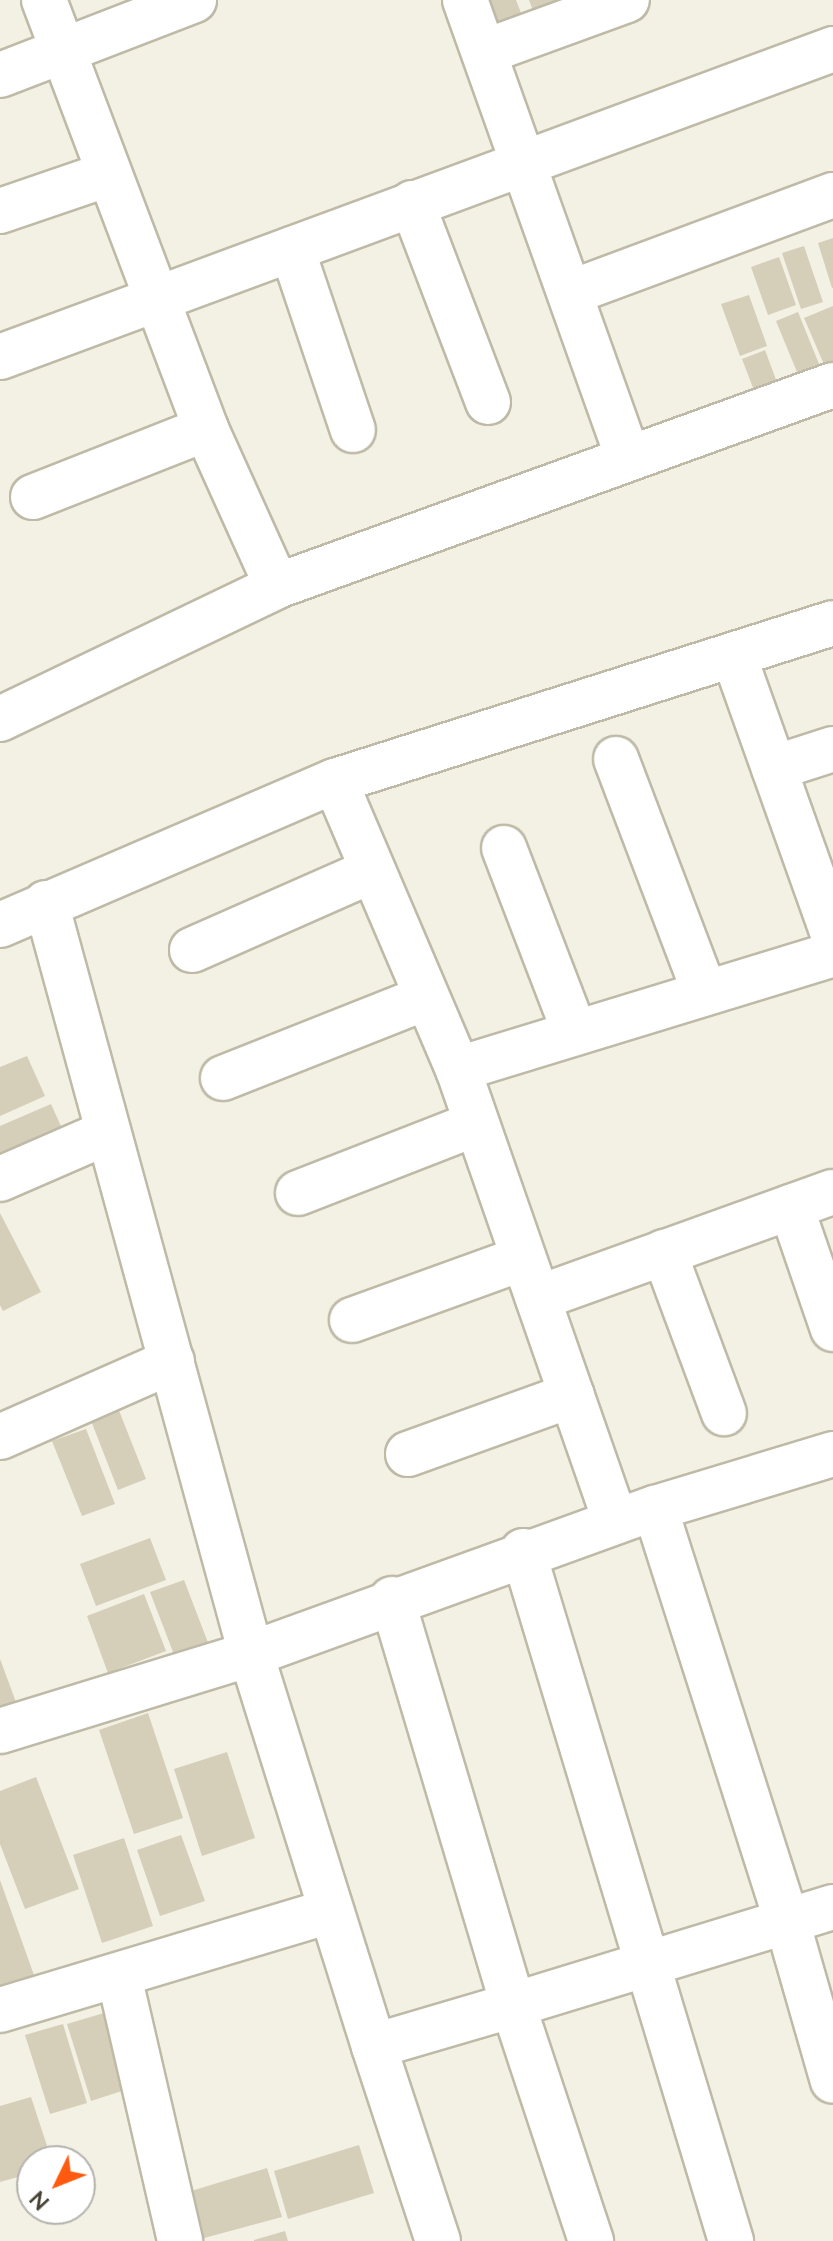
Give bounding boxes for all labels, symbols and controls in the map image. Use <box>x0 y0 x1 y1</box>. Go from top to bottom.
north arrow <box>16 2145 96 2225</box>
text: N <box>23 2184 56 2216</box>

